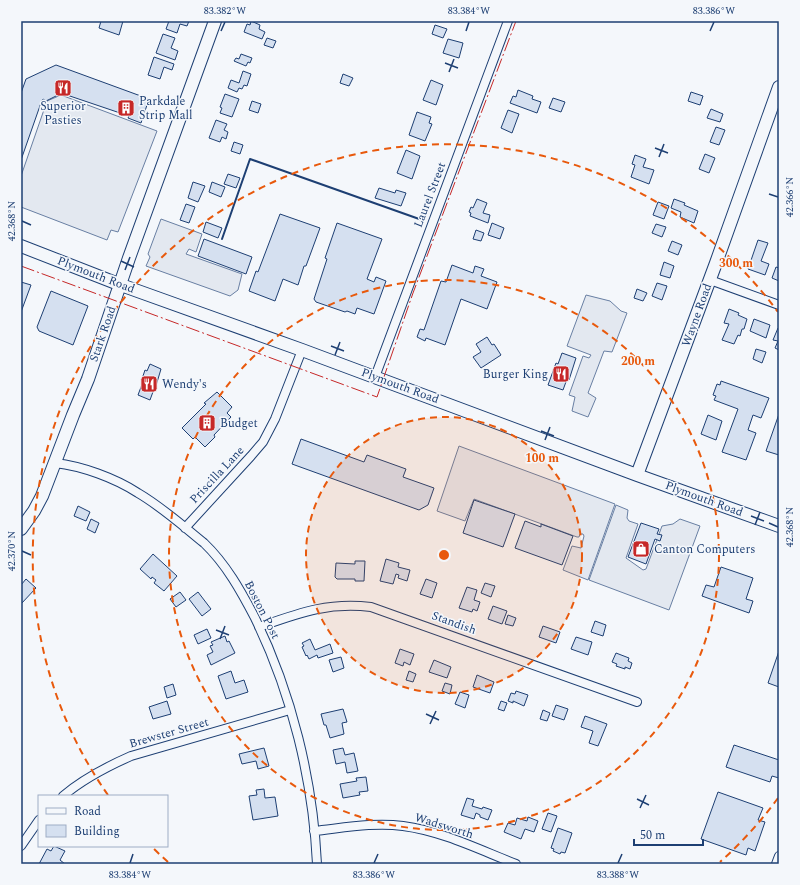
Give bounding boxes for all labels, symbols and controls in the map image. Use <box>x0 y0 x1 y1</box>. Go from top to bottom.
text: 83.382°W <box>204 3 246 19</box>
text: 83.384°W <box>448 3 490 19</box>
text: 83.386°W <box>693 3 735 19</box>
restaurant icon: Superior Pasties <box>53 78 73 98</box>
place label: Parkdale Strip Mall <box>139 92 193 125</box>
place label: Superior Pasties <box>40 97 86 130</box>
building icon: Parkdale Strip Mall <box>116 98 136 118</box>
street label: Laurel Street <box>409 159 451 231</box>
text: 42.366°N <box>782 177 798 217</box>
text: 42.368°N <box>4 201 20 241</box>
street label: Plymouth Road <box>54 251 138 299</box>
text: 300 m <box>719 254 753 273</box>
street label: Wayne Road <box>677 281 717 349</box>
street label: Stark Road <box>85 303 122 365</box>
text: 200 m <box>621 352 655 371</box>
street label: Plymouth Road <box>358 363 442 409</box>
restaurant icon: Burger King <box>551 364 571 384</box>
place label: Burger King <box>483 365 548 384</box>
restaurant icon: Wendy's <box>139 374 159 394</box>
place label: Wendy's <box>162 375 207 394</box>
building icon: Budget <box>197 413 217 433</box>
place label: Budget <box>220 414 258 433</box>
street label: Priscilla Lane <box>185 442 249 508</box>
text: 100 m <box>525 449 559 468</box>
street label: Plymouth Road <box>662 476 746 522</box>
text: 42.368°N <box>782 507 798 547</box>
text: 42.370°N <box>4 531 20 571</box>
shop icon: Canton Computers <box>631 539 651 559</box>
place label: Canton Computers <box>654 540 755 559</box>
centre of rings <box>437 548 451 562</box>
street label: Boston Post <box>239 577 285 643</box>
street label: Standish <box>429 606 479 640</box>
street label: Brewster Street <box>127 713 211 753</box>
legend <box>38 795 168 847</box>
text: Road <box>74 802 101 821</box>
street label: Wadsworth <box>412 808 476 844</box>
scale bar <box>634 821 703 847</box>
text: Building <box>74 822 120 841</box>
text: 50 m <box>640 826 665 845</box>
text: 83.384°W <box>109 867 151 883</box>
text: 83.386°W <box>353 867 395 883</box>
text: 83.388°W <box>597 867 639 883</box>

